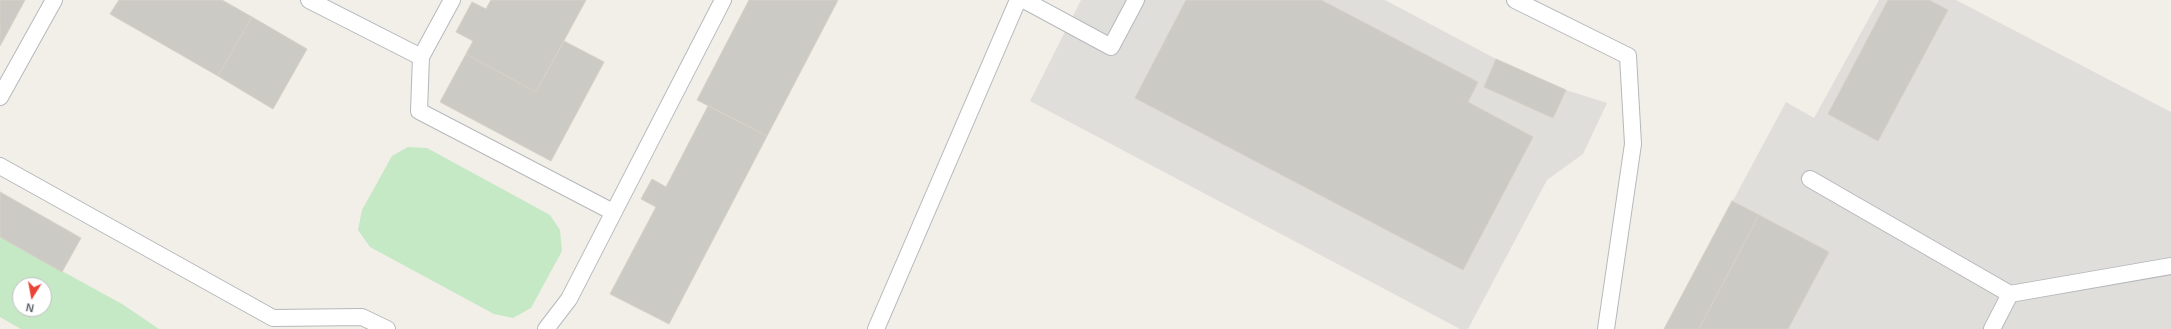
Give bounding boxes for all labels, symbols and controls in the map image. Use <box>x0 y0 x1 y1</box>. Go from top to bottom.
north arrow <box>12 277 52 317</box>
text: N <box>25 301 35 314</box>

